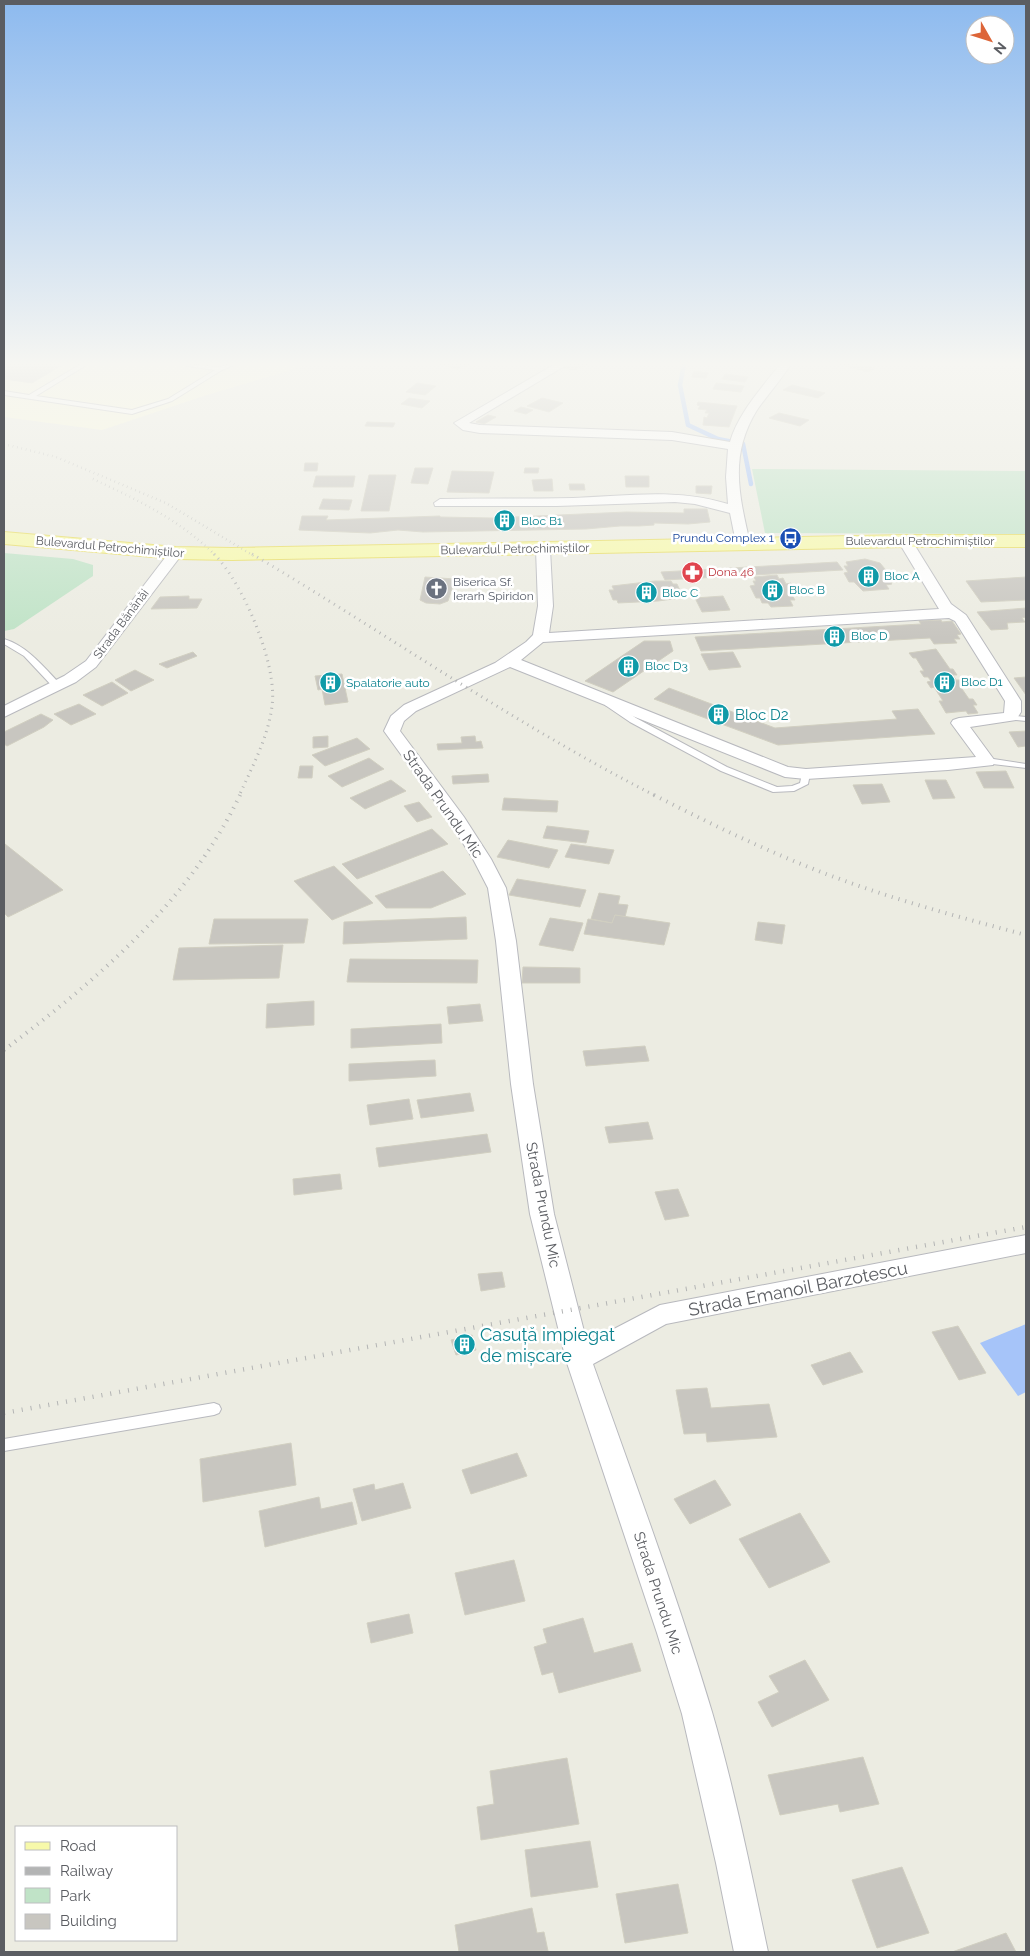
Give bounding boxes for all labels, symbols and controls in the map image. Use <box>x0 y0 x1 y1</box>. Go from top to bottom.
north arrow <box>965 15 1015 65</box>
text: N <box>991 39 1010 57</box>
building icon: Bloc B1 <box>493 509 517 533</box>
place label: Bloc B1 <box>521 514 562 528</box>
bus stop icon: Prundu Complex 1 <box>778 526 802 550</box>
place label: Prundu Complex 1 <box>672 531 774 545</box>
street label: Bulevardul Petrochimiștilor <box>35 534 186 561</box>
street label: Bulevardul Petrochimiștilor <box>845 534 995 548</box>
street label: Bulevardul Petrochimiștilor <box>440 541 590 557</box>
pharmacy icon: Dona 46 <box>680 560 704 584</box>
building icon: Bloc A <box>856 564 880 588</box>
place label: Dona 46 <box>708 565 754 579</box>
place label: Bloc A <box>884 569 920 583</box>
place label: Biserica Sf. Ierarh Spiridon <box>453 575 534 603</box>
church icon: Biserica Sf. Ierarh Spiridon <box>425 577 449 601</box>
building icon: Bloc B <box>761 578 785 602</box>
building icon: Bloc C <box>634 581 658 605</box>
place label: Bloc B <box>789 583 825 597</box>
place label: Bloc C <box>662 586 698 600</box>
street label: Strada Bănănăi <box>90 587 152 661</box>
building icon: Bloc D <box>823 624 847 648</box>
place label: Bloc D <box>851 629 888 643</box>
building icon: Bloc D3 <box>617 654 641 678</box>
place label: Bloc D3 <box>645 659 688 673</box>
building icon: Bloc D1 <box>933 670 957 694</box>
building icon: Spalatorie auto <box>318 671 342 695</box>
place label: Bloc D1 <box>961 675 1003 689</box>
place label: Spalatorie auto <box>346 676 430 690</box>
building icon: Bloc D2 <box>707 703 731 727</box>
place label: Bloc D2 <box>735 706 789 724</box>
street label: Strada Prundu Mic <box>399 747 487 861</box>
street label: Strada Prundu Mic <box>522 1141 564 1269</box>
street label: Strada Emanoil Barzotescu <box>687 1257 909 1320</box>
place label: Casuță impiegat de mișcare <box>480 1324 615 1366</box>
building icon: Casuță impiegat de mișcare <box>452 1333 476 1357</box>
street label: Strada Prundu Mic <box>630 1529 686 1657</box>
legend <box>15 1826 178 1941</box>
text: Road <box>60 1837 96 1855</box>
text: Railway <box>60 1862 113 1880</box>
text: Park <box>60 1887 91 1905</box>
text: Building <box>60 1912 117 1930</box>

